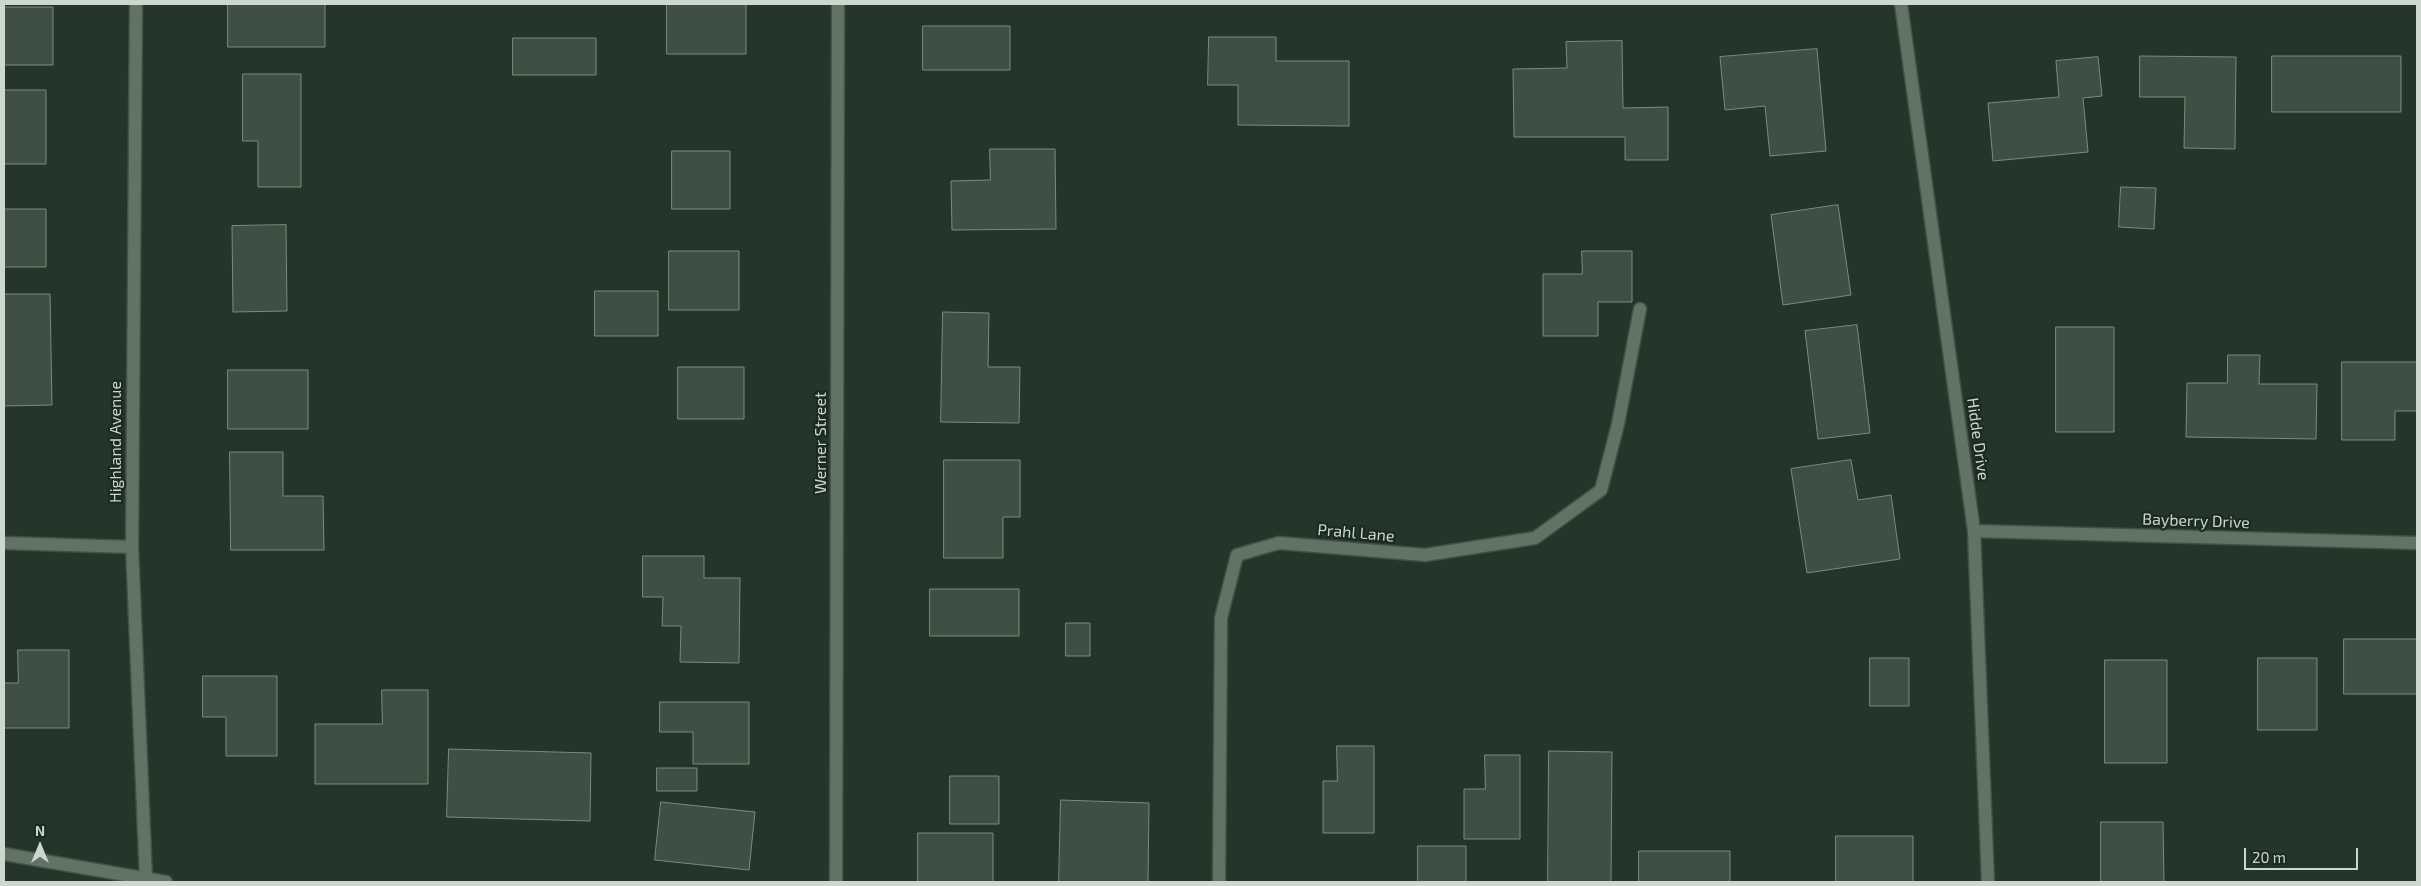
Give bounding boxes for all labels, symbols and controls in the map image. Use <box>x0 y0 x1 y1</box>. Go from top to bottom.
street label: Highland Avenue <box>106 381 126 503</box>
street label: Werner Street <box>811 392 831 494</box>
street label: Hidde Drive <box>1963 397 1993 481</box>
street label: Bayberry Drive <box>2142 510 2250 532</box>
street label: Prahl Lane <box>1317 520 1395 546</box>
north arrow <box>15 821 65 871</box>
text: N <box>35 822 45 839</box>
scale bar <box>2246 838 2360 870</box>
text: 20 m <box>2252 848 2286 866</box>

